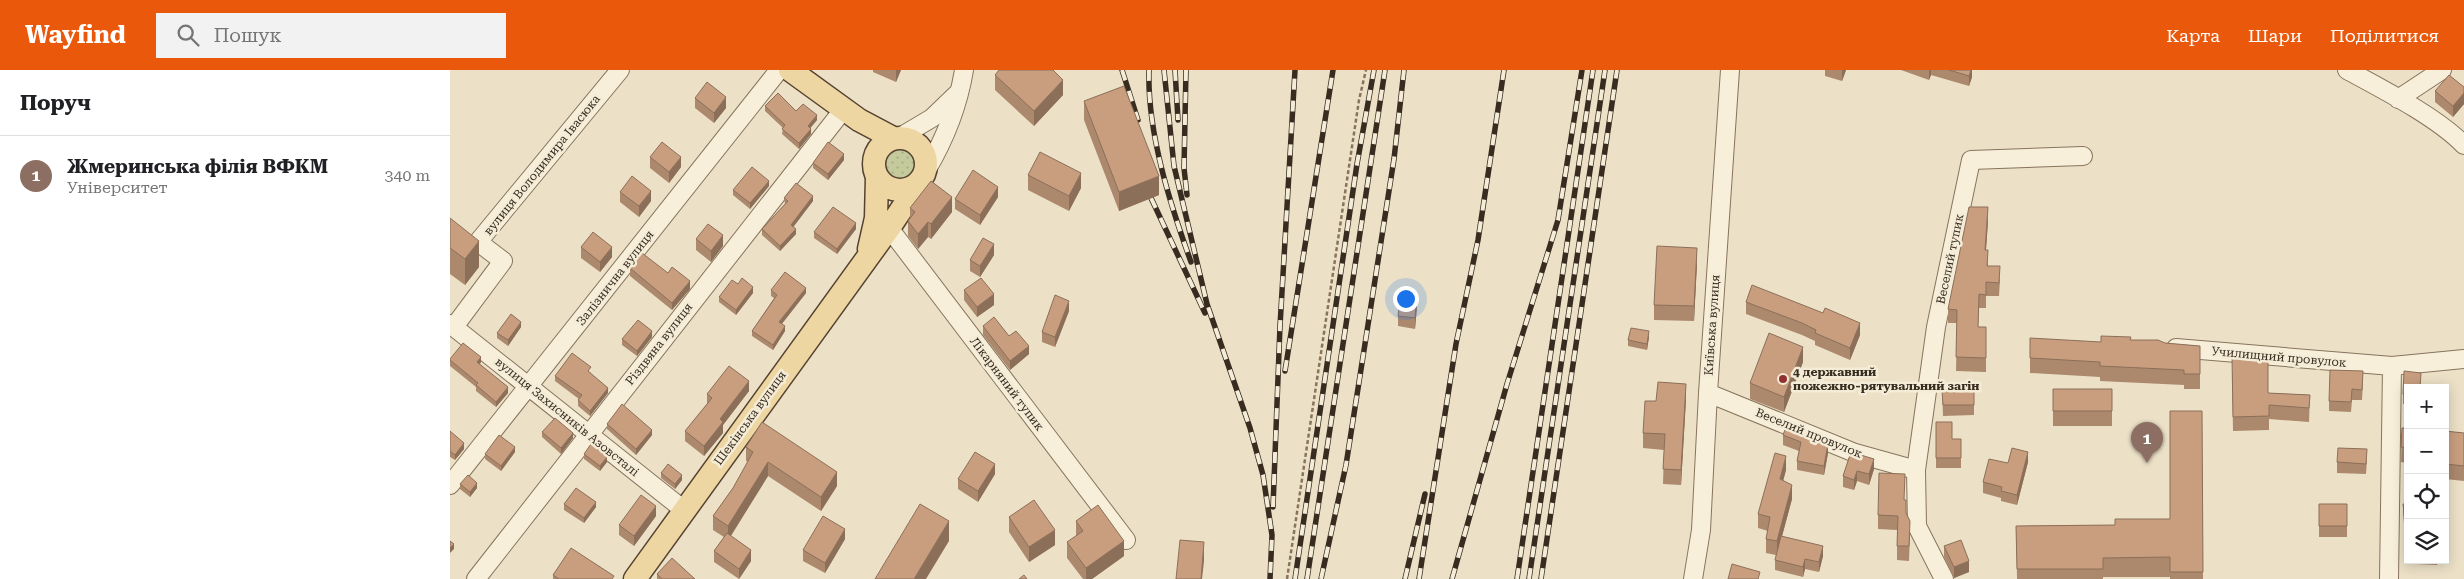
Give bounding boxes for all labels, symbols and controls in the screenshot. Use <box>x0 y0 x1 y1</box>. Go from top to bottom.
search box <box>156 13 506 58</box>
text: Wayfind <box>25 21 126 49</box>
icon: search <box>174 21 202 49</box>
text: Пошук <box>214 24 281 47</box>
text: Карта <box>2166 25 2220 46</box>
text: Шари <box>2248 25 2302 46</box>
text: Поділитися <box>2330 25 2439 46</box>
text: Поруч <box>20 91 91 115</box>
street label: вулиця Володимира Івасюка <box>481 92 603 238</box>
text: Жмеринська філія ВФКМ <box>67 155 328 178</box>
text: 1 <box>32 166 40 185</box>
text: 340 m <box>384 166 430 185</box>
text: Університет <box>67 178 168 197</box>
street label: Веселий тупик <box>1934 212 1966 305</box>
street label: Залізнична вулиця <box>573 228 657 328</box>
street label: Київська вулиця <box>1701 274 1723 376</box>
your location <box>1393 286 1419 312</box>
street label: Різдвяна вулиця <box>623 300 695 388</box>
street label: Лікарняний тупик <box>967 334 1047 434</box>
street label: Училищний провулок <box>2211 344 2347 370</box>
street label: вулиця Захисників Азовсталі <box>492 355 642 479</box>
place label: 4 державний пожежно-рятувальний загін <box>1793 365 1979 393</box>
street label: Шекінська вулиця <box>711 368 789 468</box>
marker: 4 державний пожежно-рятувальний загін <box>1777 373 1789 385</box>
map controls <box>2404 384 2449 564</box>
button: + <box>2404 384 2449 429</box>
street label: Веселий провулок <box>1754 405 1865 461</box>
pin: 1 <box>2131 422 2163 463</box>
button: − <box>2404 429 2449 474</box>
button: locate <box>2404 474 2449 519</box>
button: layers <box>2404 519 2449 564</box>

